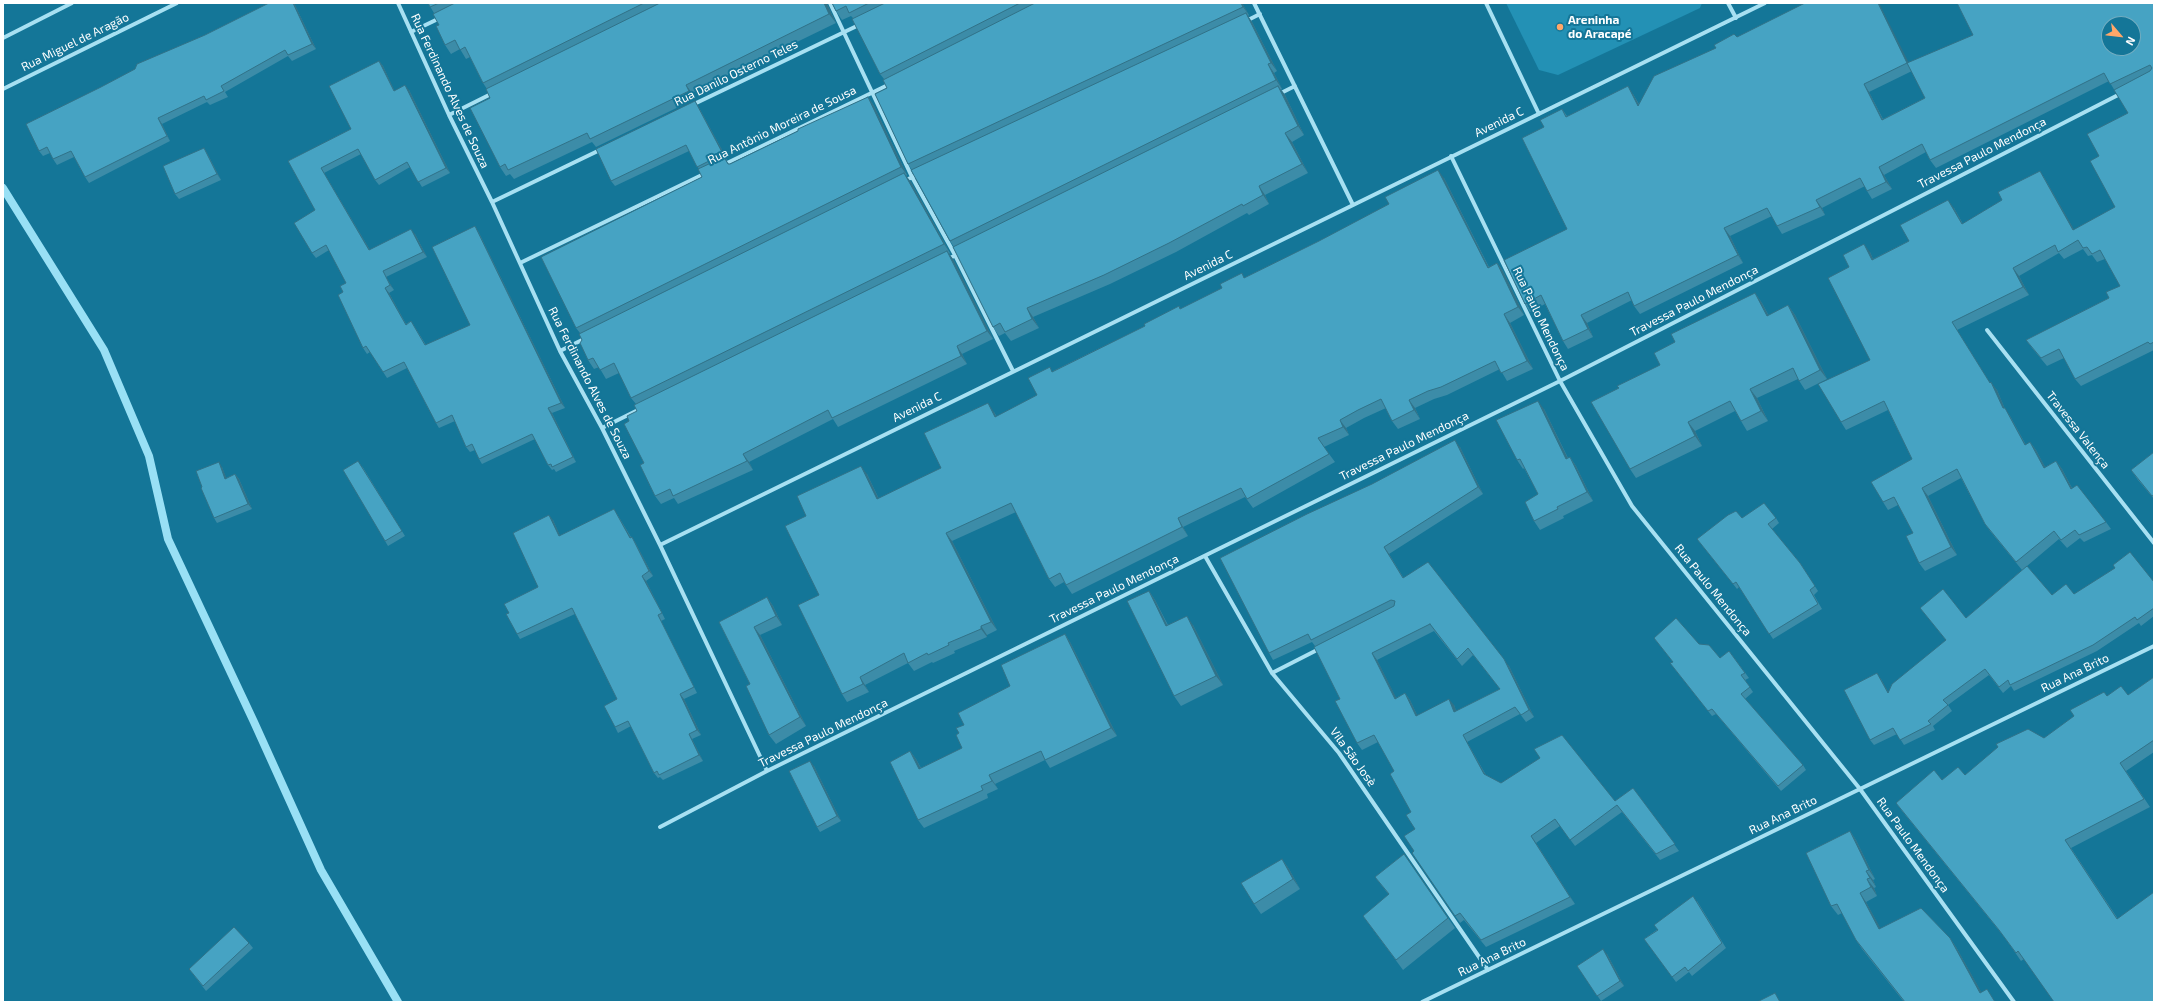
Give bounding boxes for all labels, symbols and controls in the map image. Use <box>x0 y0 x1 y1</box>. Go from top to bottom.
street label: Rua Miguel de Aragão <box>19 10 131 74</box>
street label: Rua Ferdinando Alves de Souza <box>408 11 492 171</box>
place label: Areninha do Aracapé <box>1568 13 1632 41</box>
north arrow <box>2101 16 2141 56</box>
marker: Areninha do Aracapé <box>1555 22 1565 32</box>
text: N <box>2124 35 2139 48</box>
street label: Rua Danilo Osterno Teles <box>672 37 800 109</box>
street label: Rua Antônio Moreira de Sousa <box>705 83 859 167</box>
street label: Avenida C <box>1472 104 1526 140</box>
street label: Travessa Paulo Mendonça <box>1915 114 2049 192</box>
street label: Avenida C <box>1181 247 1235 283</box>
street label: Travessa Paulo Mendonça <box>1627 262 1761 340</box>
street label: Rua Paulo Mendonça <box>1510 265 1572 373</box>
street label: Rua Ferdinando Alves de Souza <box>545 304 635 462</box>
street label: Travessa Valença <box>2043 388 2113 472</box>
street label: Avenida C <box>890 389 944 425</box>
street label: Travessa Paulo Mendonça <box>1337 408 1471 484</box>
street label: Rua Paulo Mendonça <box>1672 541 1754 639</box>
street label: Travessa Paulo Mendonça <box>1047 551 1181 627</box>
street label: Rua Ana Brito <box>2039 650 2111 696</box>
street label: Travessa Paulo Mendonça <box>756 695 890 771</box>
street label: Vila São Josè <box>1327 725 1379 789</box>
street label: Rua Ana Brito <box>1747 792 1819 838</box>
street label: Rua Paulo Mendonça <box>1874 795 1952 895</box>
street label: Rua Ana Brito <box>1456 934 1528 980</box>

